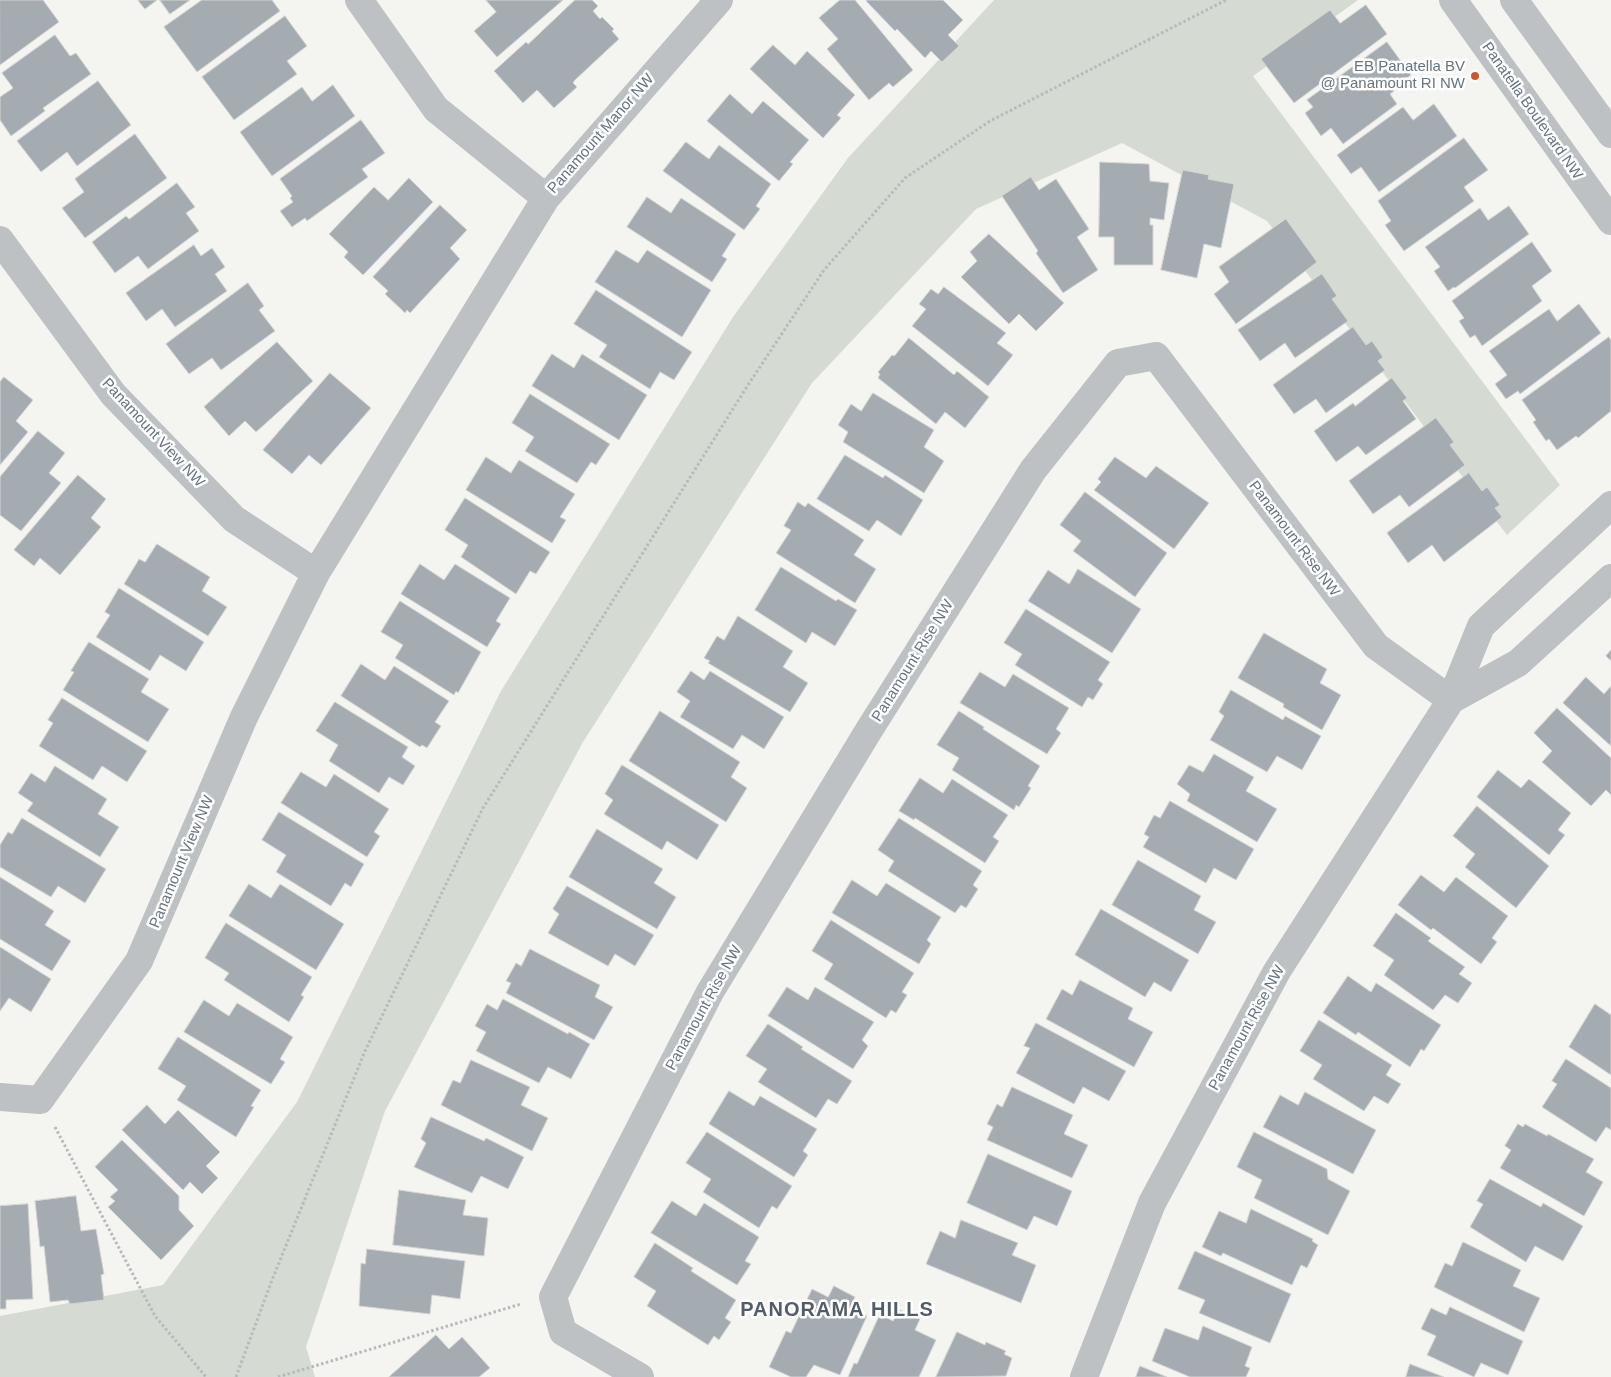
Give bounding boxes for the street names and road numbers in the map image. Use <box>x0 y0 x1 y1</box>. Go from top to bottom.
street label: Panatella Boulevard NW <box>1478 39 1586 183</box>
street label: Panamount Manor NW <box>544 71 658 197</box>
street label: Panamount View NW <box>98 375 208 491</box>
street label: Panamount Rise NW <box>1245 478 1343 600</box>
street label: Panamount Rise NW <box>868 597 958 725</box>
street label: Panamount View NW <box>146 793 218 931</box>
street label: Panamount Rise NW <box>662 942 746 1074</box>
street label: Panamount Rise NW <box>1205 962 1289 1094</box>

